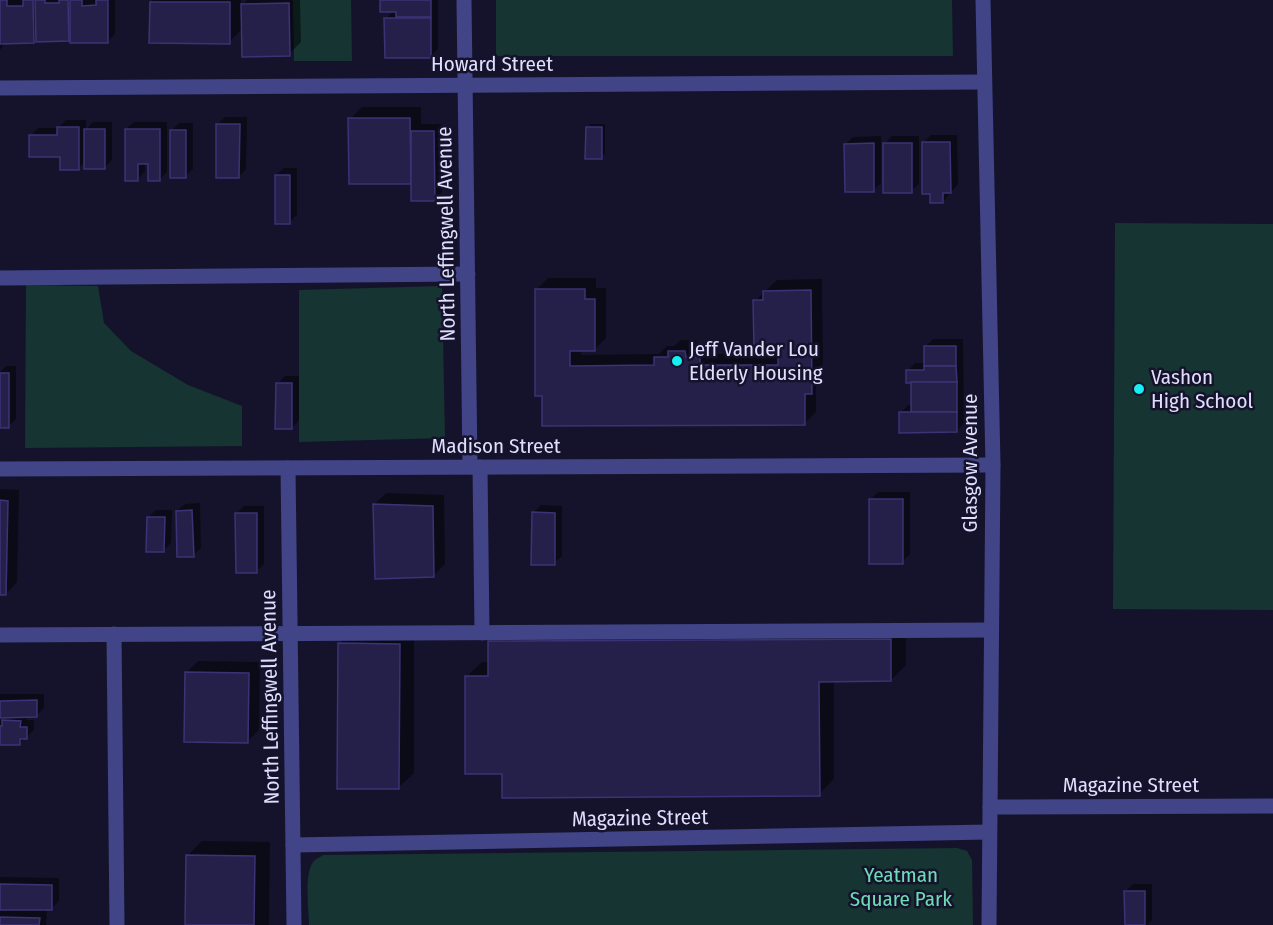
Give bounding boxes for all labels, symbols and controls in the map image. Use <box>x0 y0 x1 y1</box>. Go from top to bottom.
street label: Howard Street <box>431 51 553 77</box>
street label: North Leffingwell Avenue <box>431 126 461 342</box>
place label: Jeff Vander Lou Elderly Housing <box>689 336 823 386</box>
marker: Jeff Vander Lou Elderly Housing <box>670 354 684 368</box>
place label: Vashon High School <box>1151 364 1253 414</box>
marker: Vashon High School <box>1132 382 1146 396</box>
street label: Glasgow Avenue <box>957 394 983 532</box>
street label: Madison Street <box>431 433 561 459</box>
street label: North Leffingwell Avenue <box>255 589 285 805</box>
street label: Magazine Street <box>1063 772 1199 798</box>
street label: Magazine Street <box>572 804 709 832</box>
park label: Yeatman Square Park <box>850 862 952 912</box>

